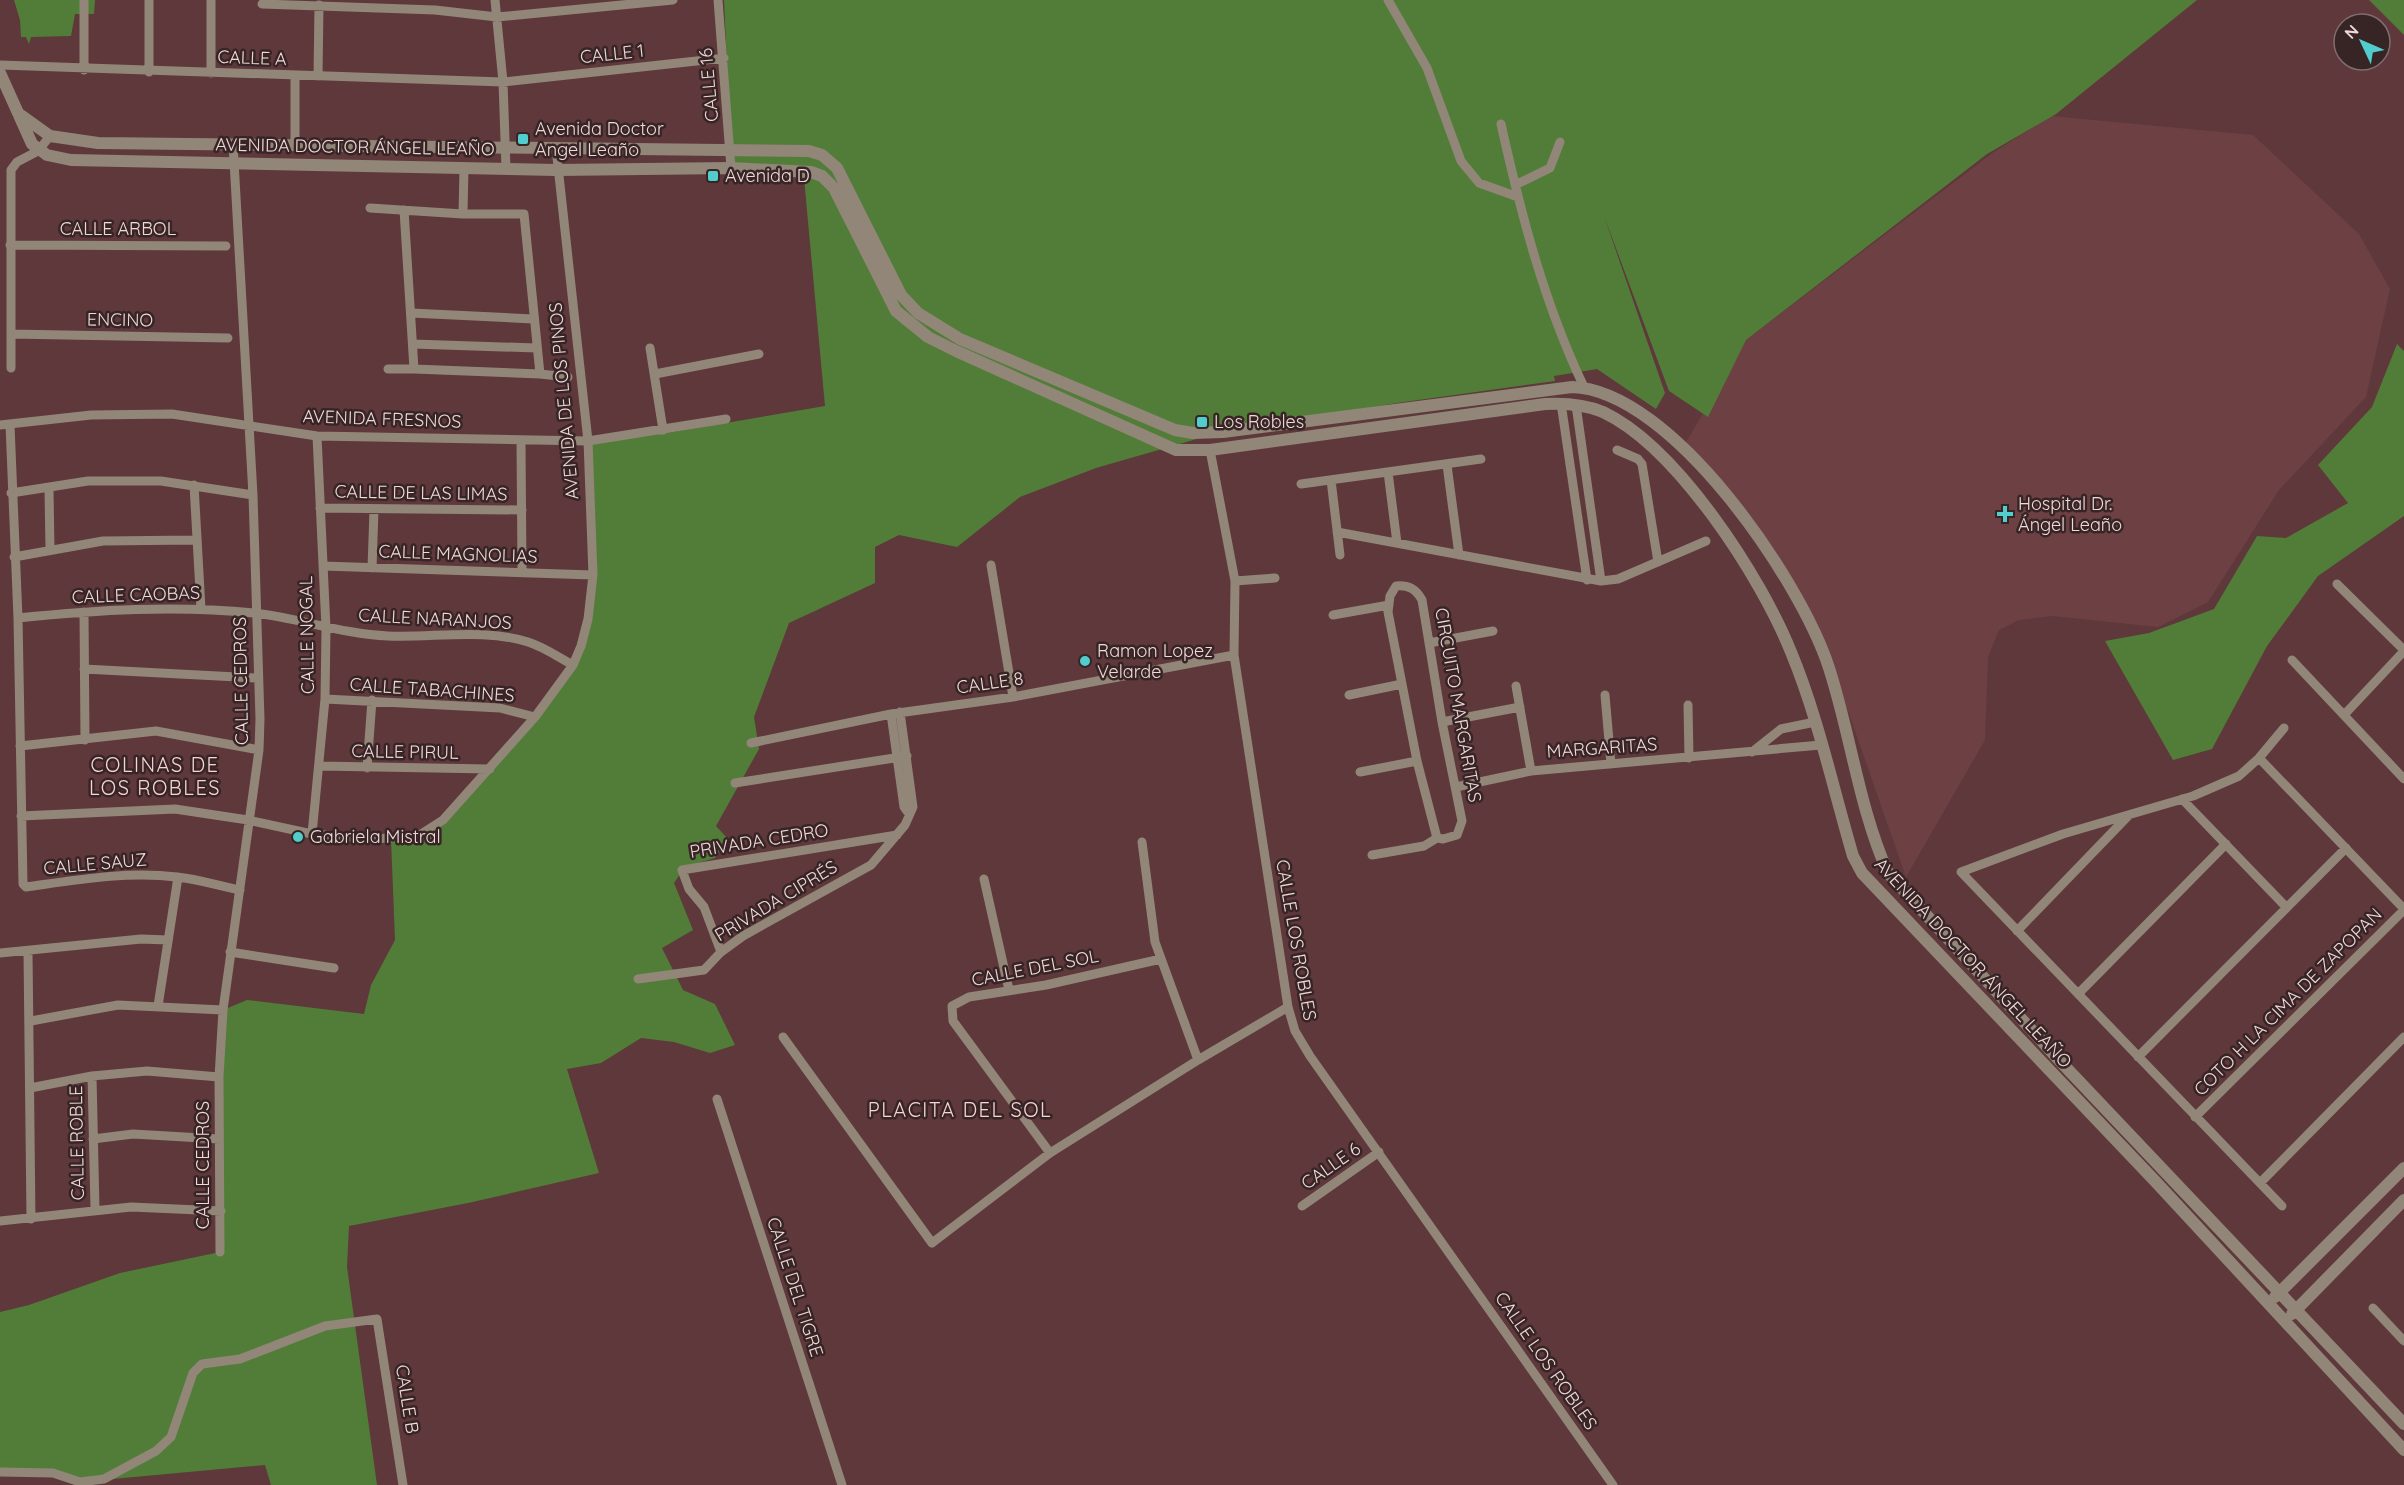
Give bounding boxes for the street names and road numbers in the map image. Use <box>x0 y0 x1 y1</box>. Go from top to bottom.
street label: CALLE 1 <box>579 39 645 68</box>
street label: CALLE A <box>217 45 287 70</box>
street label: CALLE 16 <box>694 47 723 123</box>
street label: AVENIDA DOCTOR ÁNGEL LEAÑO <box>215 133 495 160</box>
street label: CALLE ARBOL <box>60 217 177 240</box>
street label: AVENIDA DE LOS PINOS <box>543 302 584 501</box>
street label: ENCINO <box>87 307 153 332</box>
street label: AVENIDA FRESNOS <box>302 404 462 433</box>
street label: CALLE DE LAS LIMAS <box>334 479 508 506</box>
street label: CALLE MAGNOLIAS <box>378 539 538 568</box>
street label: CALLE NOGAL <box>294 575 319 694</box>
street label: CALLE CAOBAS <box>71 581 200 608</box>
street label: CALLE NARANJOS <box>358 603 512 634</box>
street label: CIRCUITO MARGARITAS <box>1430 606 1487 804</box>
street label: CALLE CEDROS <box>228 617 253 745</box>
street label: CALLE 8 <box>955 666 1025 699</box>
street label: CALLE TABACHINES <box>349 672 515 707</box>
street label: MARGARITAS <box>1546 732 1658 763</box>
street label: CALLE PIRUL <box>351 739 459 764</box>
street label: PRIVADA CEDRO <box>688 818 830 863</box>
street label: CALLE SAUZ <box>42 848 148 879</box>
street label: AVENIDA DOCTOR ÁNGEL LEAÑO <box>1870 853 2077 1073</box>
street label: PRIVADA CIPRÉS <box>710 855 841 946</box>
street label: CALLE LOS ROBLES <box>1271 858 1322 1022</box>
street label: COTO H LA CIMA DE ZAPOPAN <box>2189 903 2387 1101</box>
street label: CALLE DEL SOL <box>969 944 1101 991</box>
street label: CALLE ROBLE <box>64 1085 89 1201</box>
street label: CALLE CEDROS <box>191 1101 214 1229</box>
street label: CALLE 6 <box>1297 1137 1365 1194</box>
street label: CALLE DEL TIGRE <box>762 1214 829 1360</box>
street label: CALLE LOS ROBLES <box>1490 1287 1603 1434</box>
street label: CALLE B <box>391 1363 424 1435</box>

